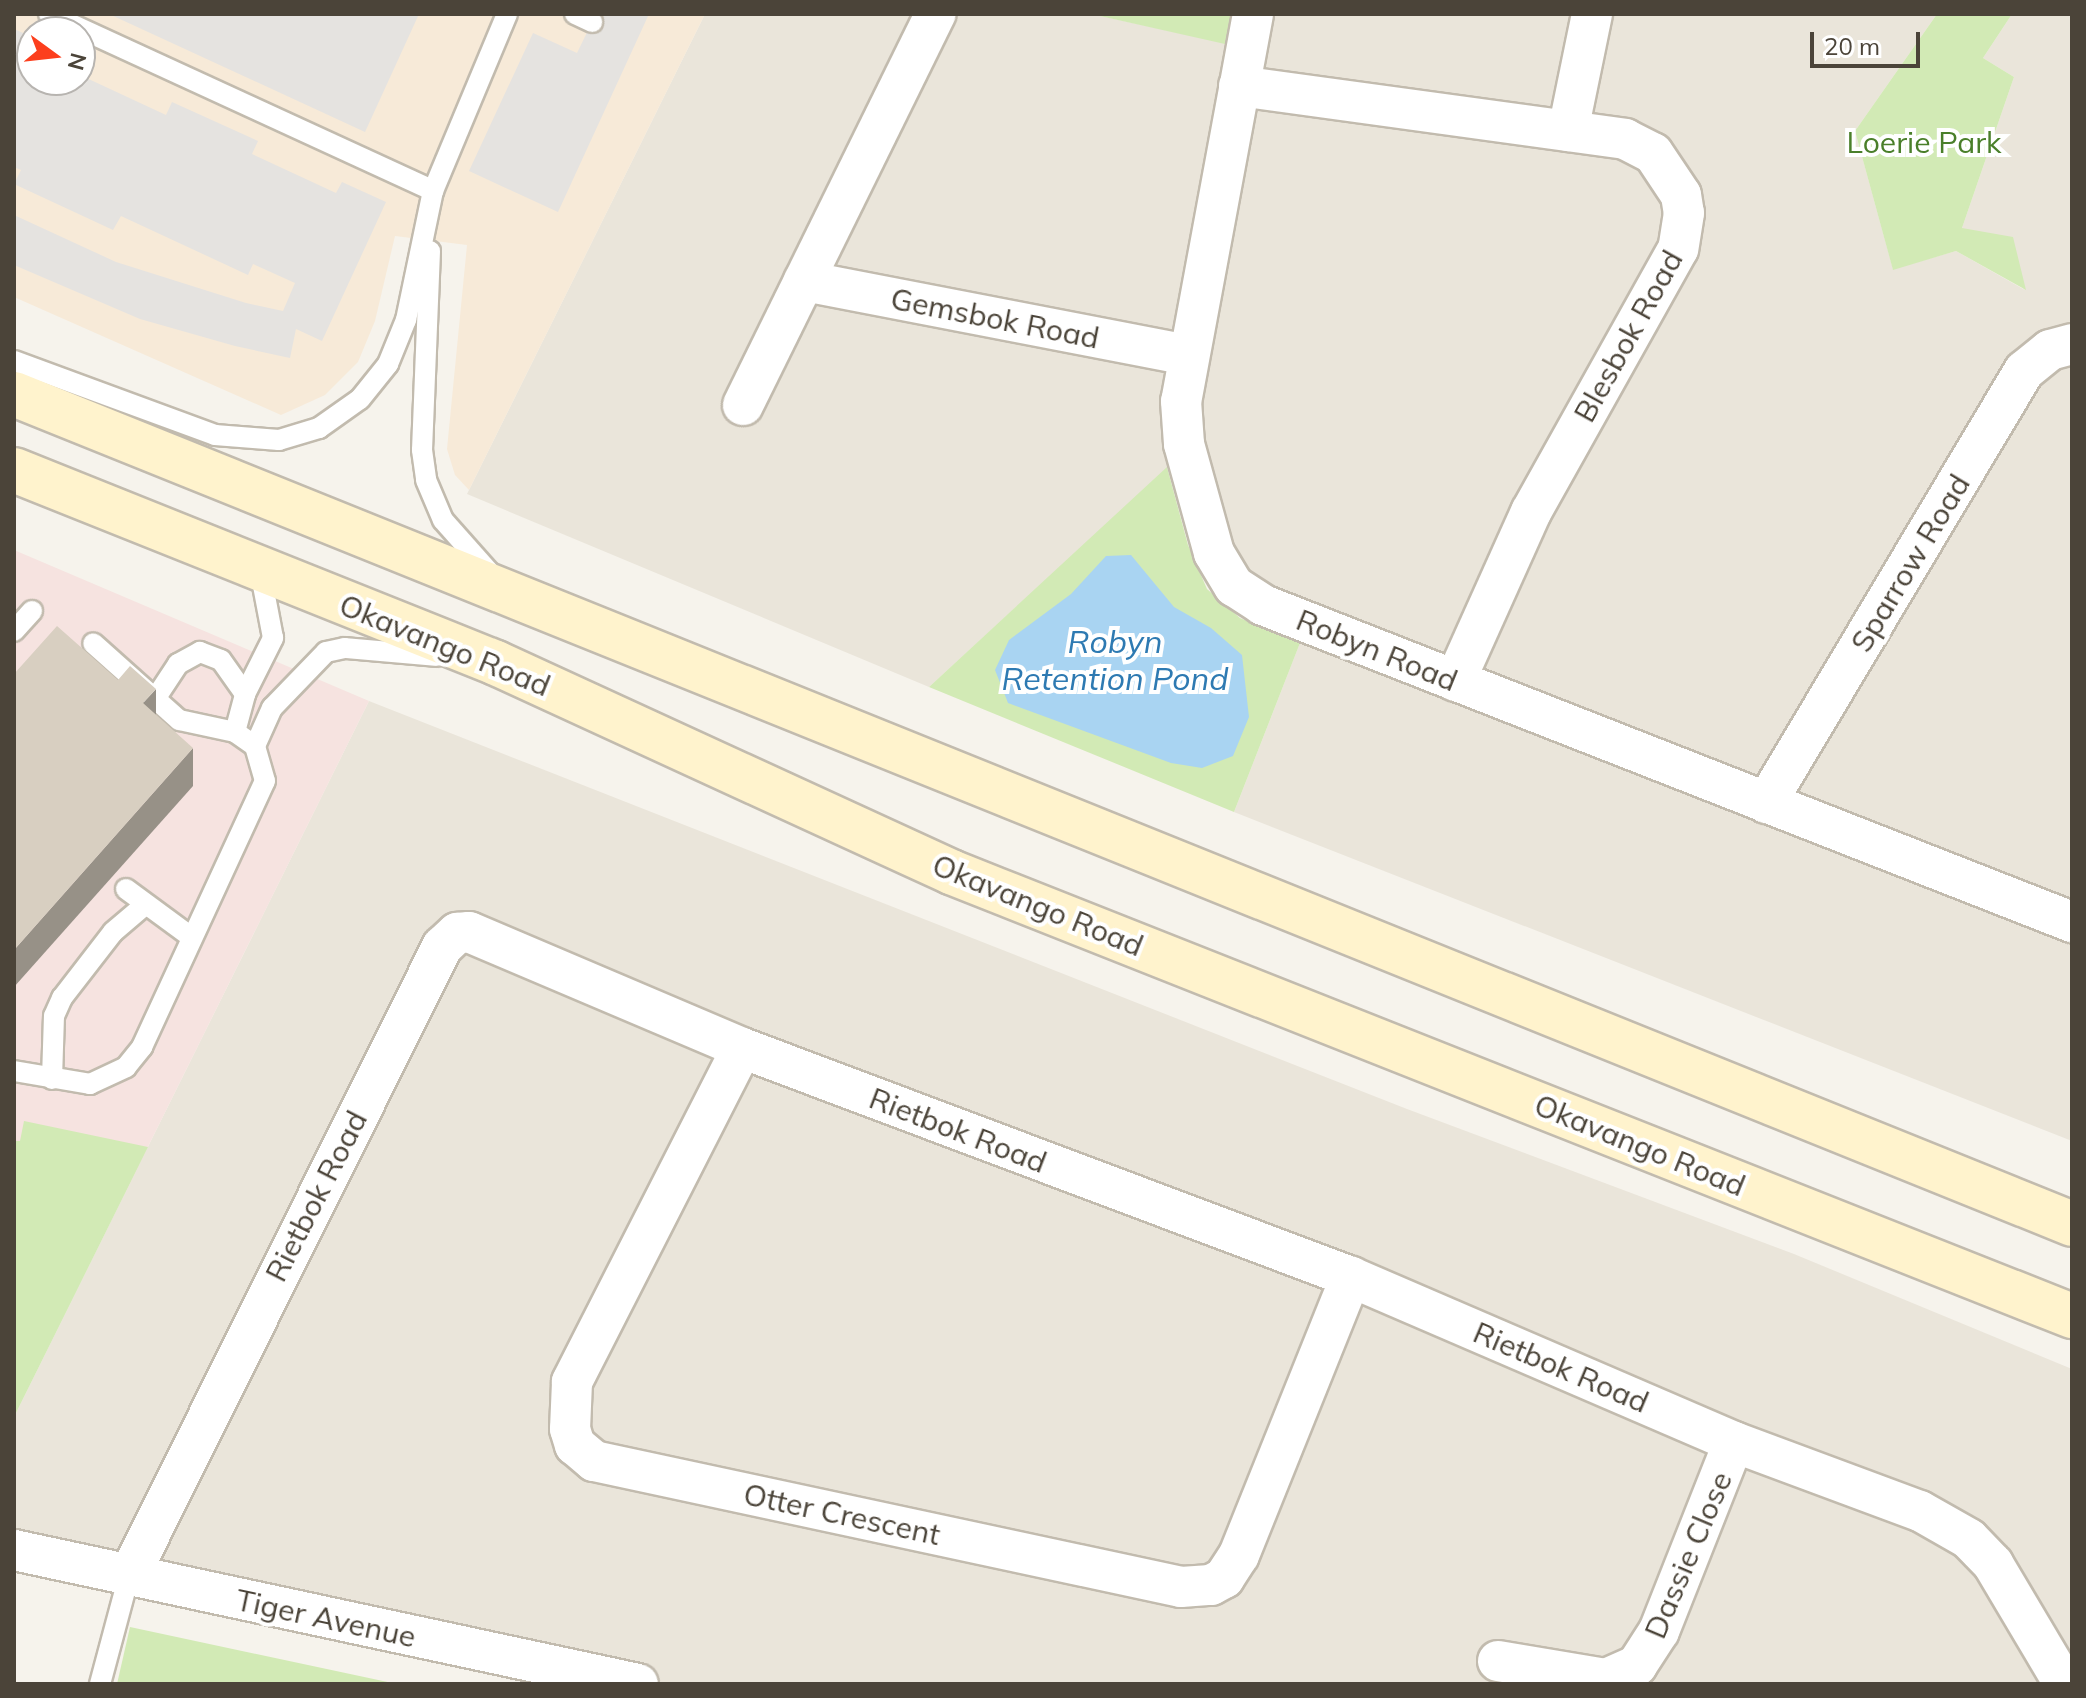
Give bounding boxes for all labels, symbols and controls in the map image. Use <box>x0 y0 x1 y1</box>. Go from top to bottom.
north arrow <box>16 16 96 96</box>
scale bar <box>1814 16 1924 66</box>
text: 20 m <box>1824 31 1880 61</box>
text: N <box>62 50 93 73</box>
park label: Loerie Park <box>1847 124 2001 160</box>
street label: Blesbok Road <box>1566 244 1690 428</box>
street label: Gemsbok Road <box>888 280 1102 356</box>
street label: Sparrow Road <box>1843 468 1977 658</box>
street label: Okavango Road <box>334 586 556 704</box>
street label: Robyn Road <box>1291 601 1463 699</box>
water label: Robyn Retention Pond <box>1002 623 1228 698</box>
street label: Okavango Road <box>927 846 1149 964</box>
street label: Rietbok Road <box>864 1080 1052 1180</box>
street label: Okavango Road <box>1529 1086 1751 1204</box>
street label: Rietbok Road <box>258 1105 374 1287</box>
street label: Rietbok Road <box>1468 1314 1654 1420</box>
street label: Dassie Close <box>1637 1466 1739 1644</box>
street label: Otter Crescent <box>740 1476 944 1552</box>
street label: Tiger Avenue <box>233 1581 419 1655</box>

